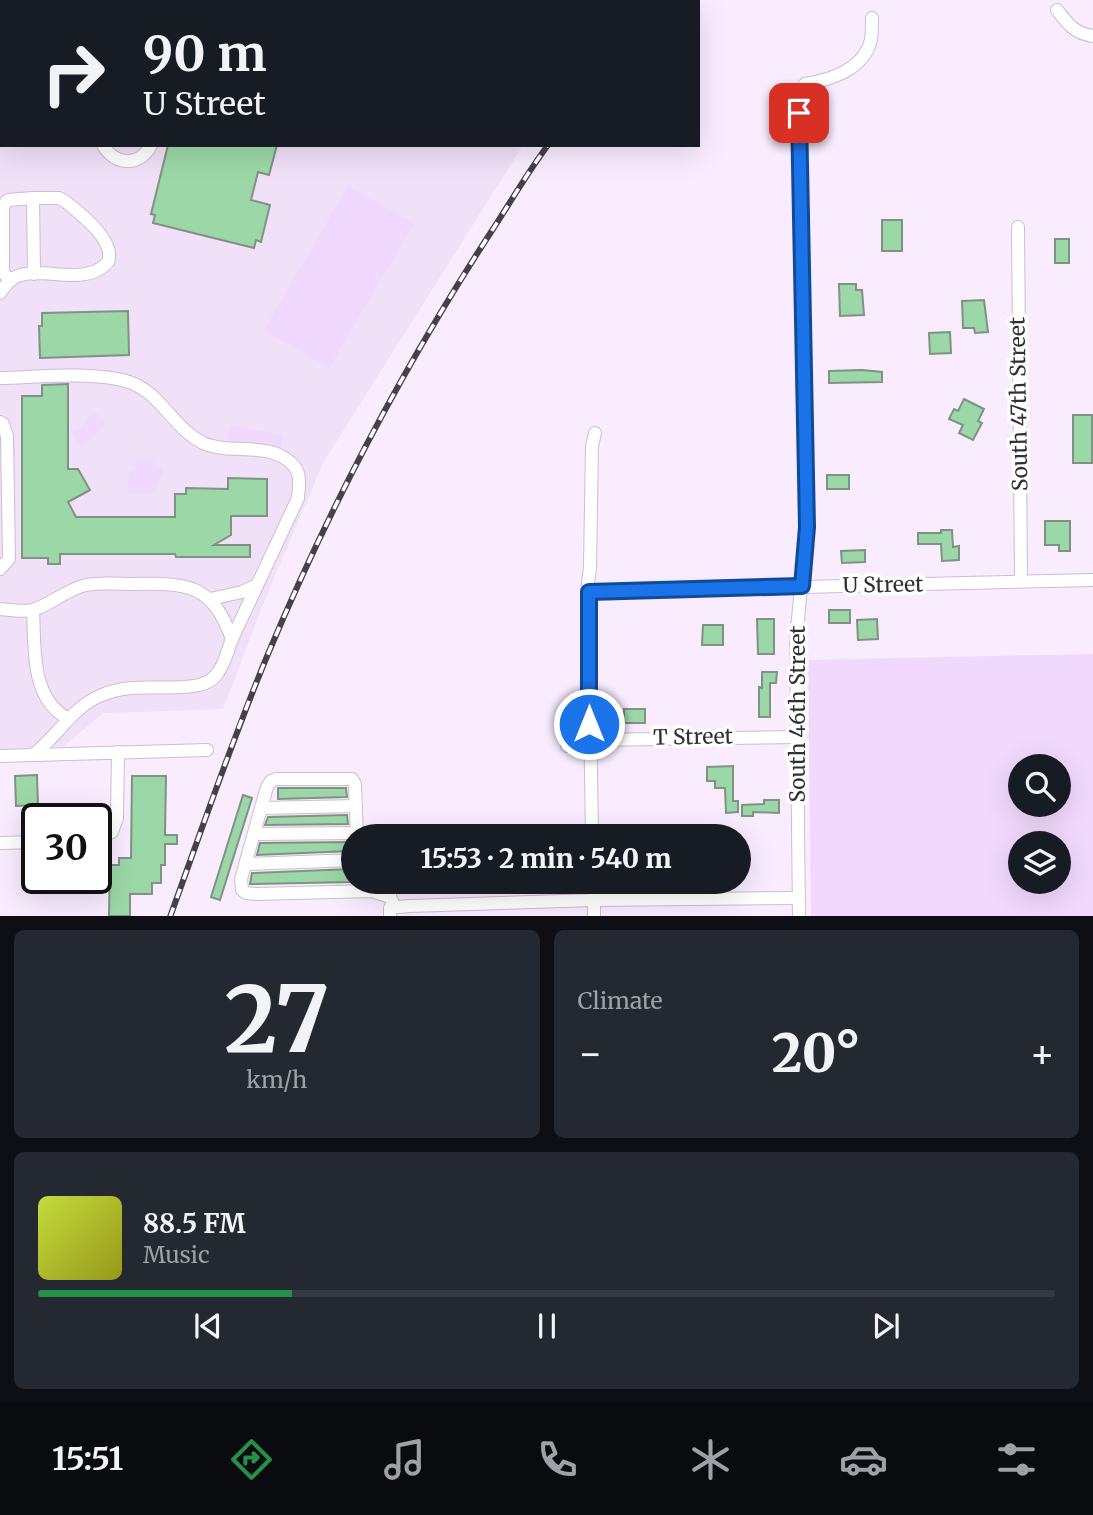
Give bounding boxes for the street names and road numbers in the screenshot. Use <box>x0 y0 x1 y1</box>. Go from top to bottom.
street label: South 47th Street <box>1003 317 1034 491</box>
street label: U Street <box>842 570 924 599</box>
street label: South 46th Street <box>784 625 811 803</box>
street label: T Street <box>653 722 733 751</box>

